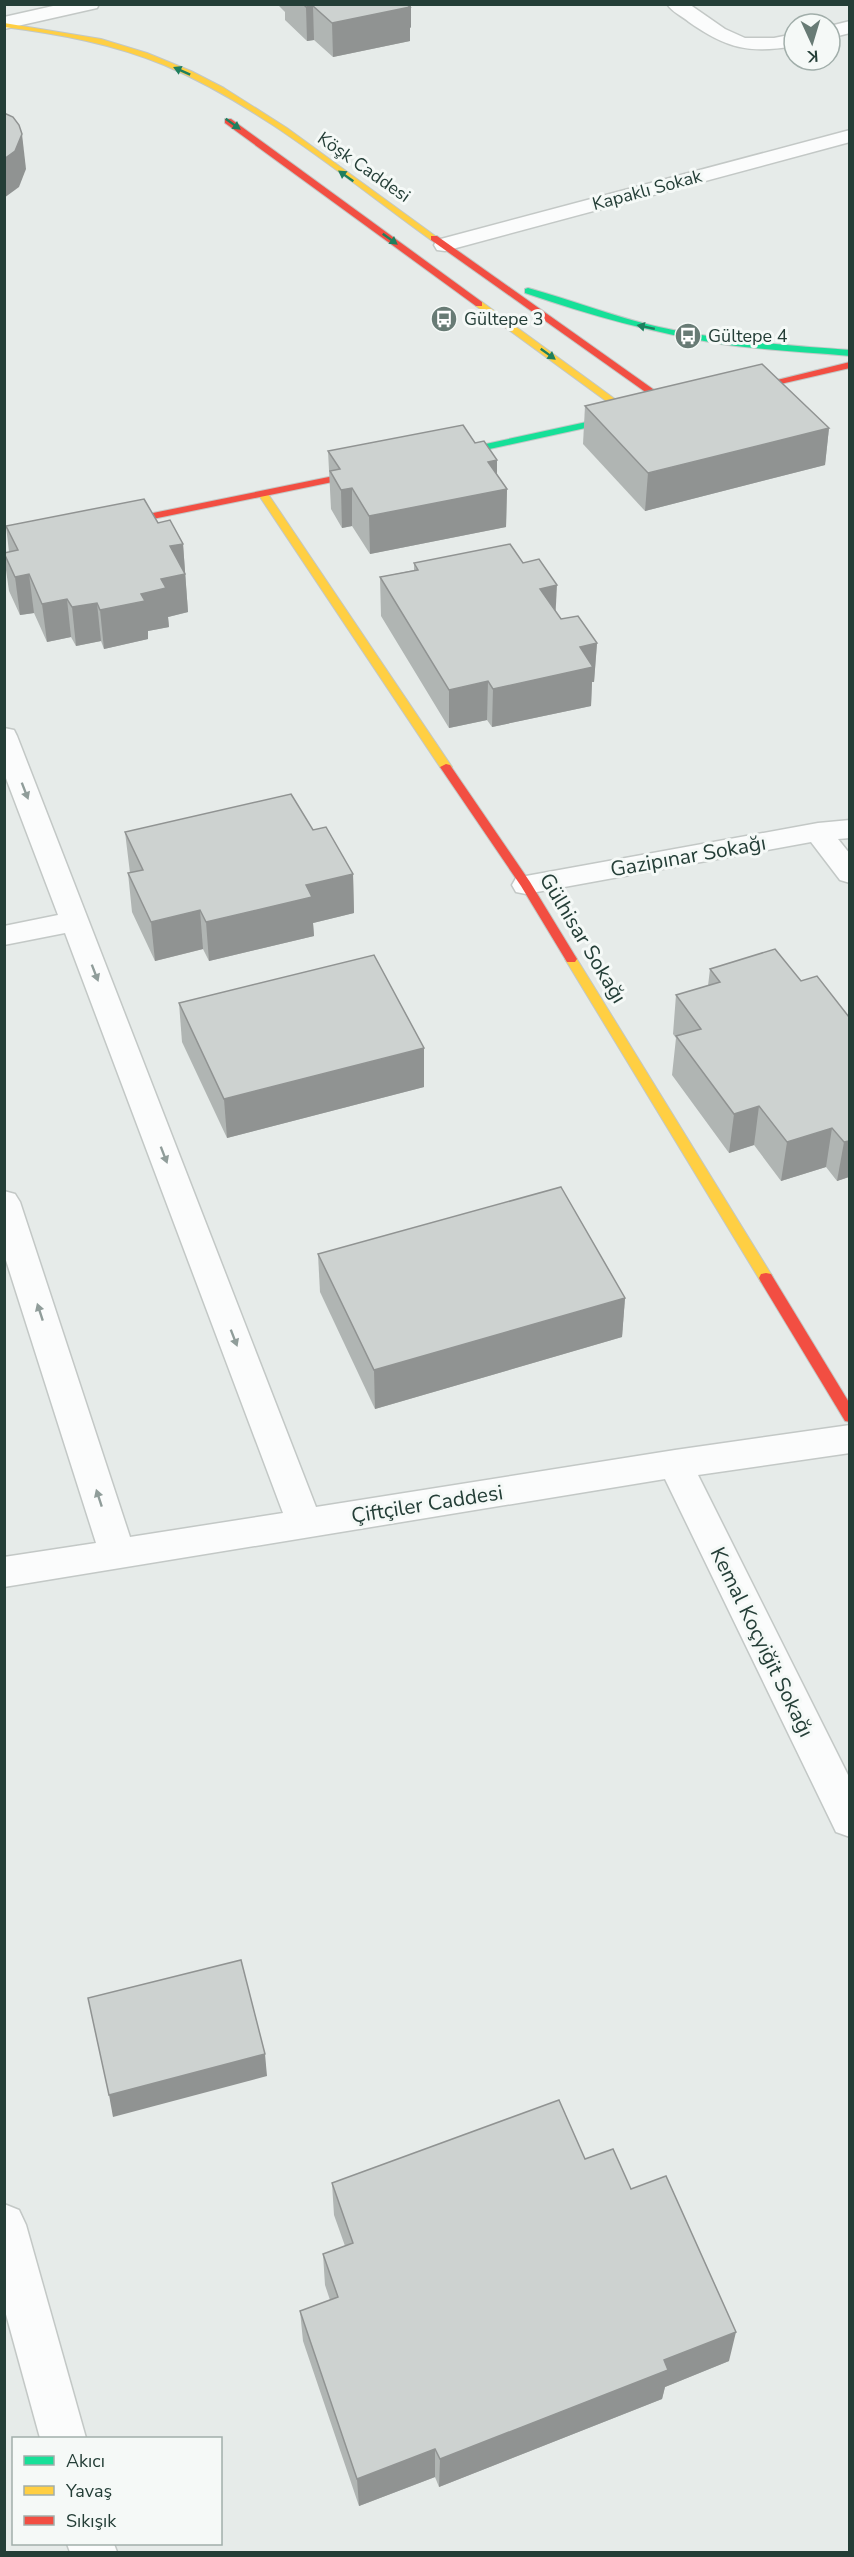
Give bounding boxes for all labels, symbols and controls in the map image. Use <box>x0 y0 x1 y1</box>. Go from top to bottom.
north arrow <box>782 12 842 72</box>
text: K <box>806 45 819 67</box>
one-way arrow <box>173 66 191 76</box>
one-way arrow <box>224 118 240 130</box>
street label: Köşk Caddesi <box>313 126 415 208</box>
street label: Kapaklı Sokak <box>590 164 705 216</box>
one-way arrow <box>339 170 355 182</box>
one-way arrow <box>382 233 398 245</box>
bus stop icon: Gültepe 3 <box>429 304 459 334</box>
place label: Gültepe 3 <box>464 307 544 331</box>
bus stop icon: Gültepe 4 <box>673 321 703 351</box>
one-way arrow <box>636 322 655 331</box>
place label: Gültepe 4 <box>708 324 788 348</box>
one-way arrow <box>540 348 555 360</box>
one-way arrow <box>21 782 31 800</box>
street label: Gazipınar Sokağı <box>608 829 768 883</box>
street label: Gülhisar Sokağı <box>533 868 633 1008</box>
one-way arrow <box>90 964 100 982</box>
one-way arrow <box>159 1147 169 1165</box>
one-way arrow <box>34 1303 44 1321</box>
one-way arrow <box>229 1329 239 1347</box>
street label: Çiftçiler Caddesi <box>349 1478 505 1530</box>
one-way arrow <box>94 1489 103 1507</box>
street label: Kemal Koçyiğit Sokağı <box>704 1542 820 1742</box>
legend <box>12 2437 222 2545</box>
text: Akıcı <box>66 2449 105 2473</box>
text: Yavaş <box>65 2479 112 2503</box>
text: Sıkışık <box>66 2509 117 2533</box>

